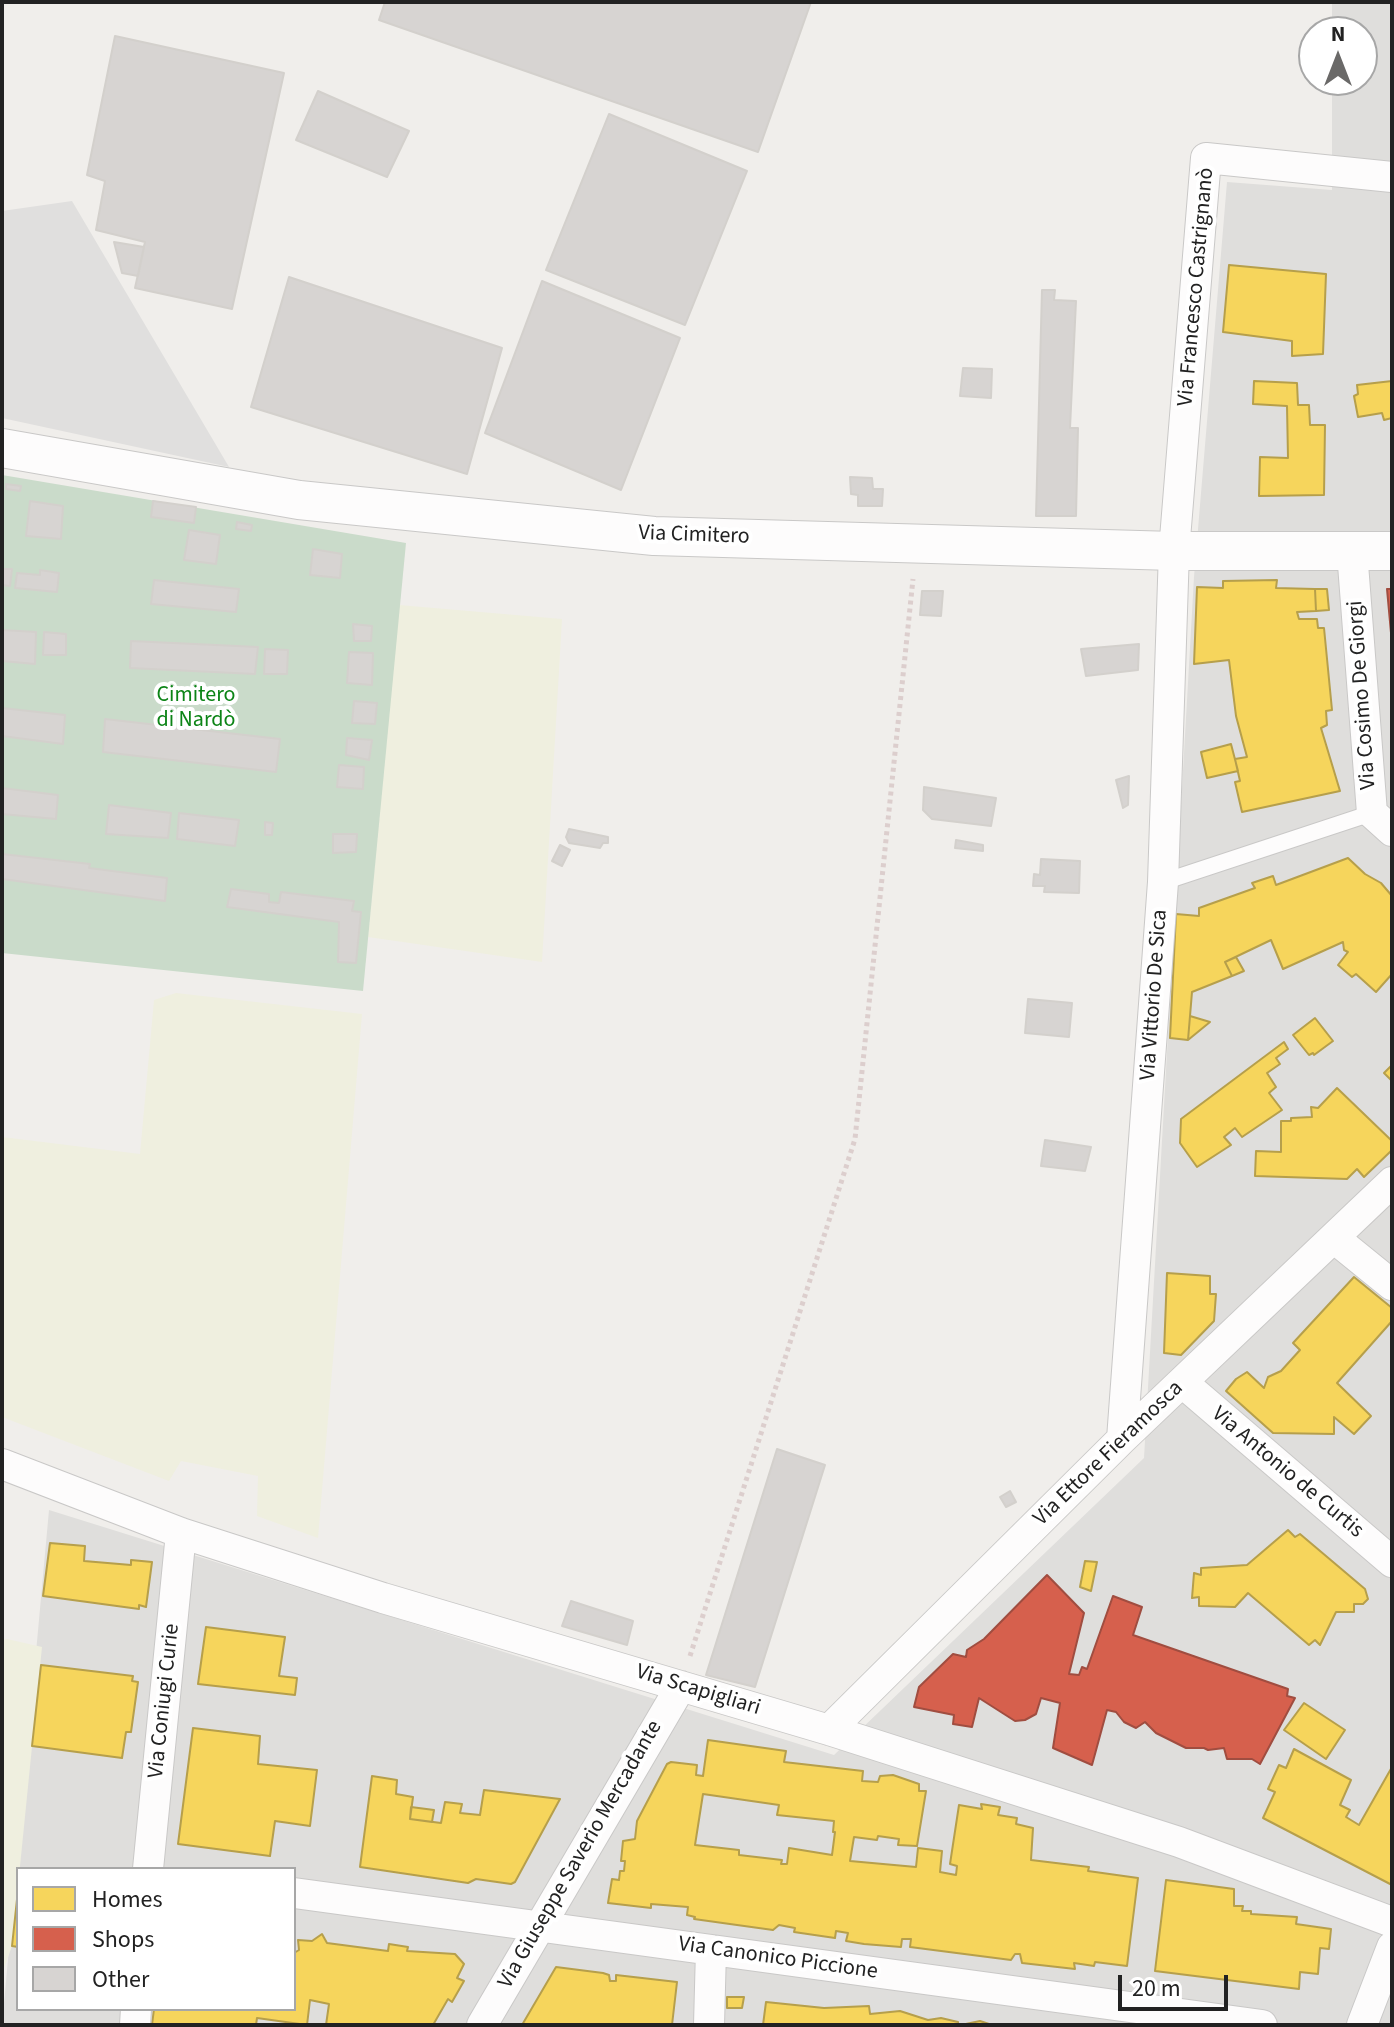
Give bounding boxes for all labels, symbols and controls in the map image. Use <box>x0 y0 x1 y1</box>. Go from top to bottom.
north arrow <box>1298 16 1378 96</box>
text: N <box>1331 18 1345 50</box>
street label: Via Francesco Castrignanò <box>1173 167 1221 407</box>
street label: Via Cimitero <box>638 521 750 551</box>
street label: Via Cosimo De Giorgi <box>1343 600 1383 790</box>
park label: Cimitero di Nardò <box>156 683 236 734</box>
street label: Via Vittorio De Sica <box>1136 909 1174 1081</box>
street label: Via Ettore Fieramosca <box>1029 1376 1189 1532</box>
street label: Via Antonio de Curtis <box>1206 1402 1368 1544</box>
street label: Via Coniugi Curie <box>144 1622 186 1780</box>
street label: Via Scapigliari <box>633 1660 763 1722</box>
street label: Via Giuseppe Saverio Mercadante <box>493 1716 669 1994</box>
legend <box>16 1867 296 2011</box>
text: Homes <box>92 1882 163 1917</box>
text: Shops <box>92 1922 154 1957</box>
street label: Via Canonico Piccione <box>677 1932 879 1986</box>
scale bar <box>1122 1959 1232 2009</box>
text: Other <box>92 1962 149 1997</box>
text: 20 m <box>1132 1971 1181 2006</box>

